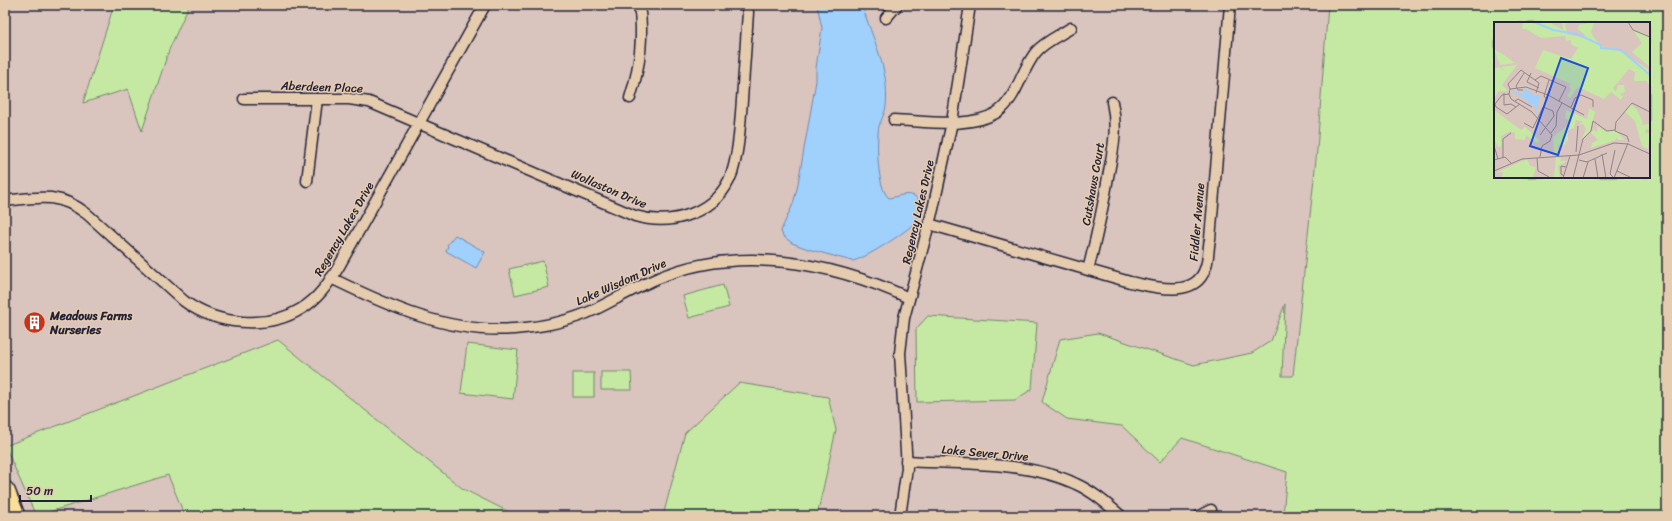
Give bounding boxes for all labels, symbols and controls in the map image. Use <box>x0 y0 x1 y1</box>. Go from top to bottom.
inset map <box>1494 22 1650 178</box>
street label: Aberdeen Place <box>279 75 364 99</box>
street label: Cutshaws Court <box>1075 141 1111 227</box>
street label: Regency Lakes Drive <box>895 157 941 266</box>
street label: Wollaston Drive <box>567 163 651 215</box>
street label: Regency Lakes Drive <box>308 177 380 281</box>
street label: Fiddler Avenue <box>1183 182 1211 262</box>
street label: Lake Wisdom Drive <box>572 252 670 312</box>
place label: Meadows Farms Nurseries <box>49 305 133 341</box>
building icon: Meadows Farms Nurseries <box>22 310 48 336</box>
street label: Lake Sever Drive <box>941 438 1030 468</box>
scale bar <box>20 477 91 503</box>
text: 50 m <box>26 480 53 502</box>

